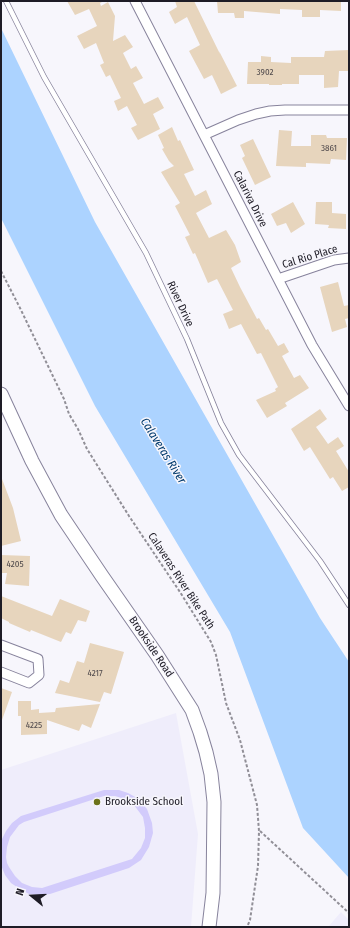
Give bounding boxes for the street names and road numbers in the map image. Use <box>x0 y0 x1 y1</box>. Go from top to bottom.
street label: Calariva Drive <box>230 169 270 229</box>
street label: Cal Rio Place <box>281 242 339 272</box>
street label: River Drive <box>164 279 196 329</box>
street label: Calaveras River Bike Path <box>145 530 217 632</box>
street label: Brookside Road <box>126 614 176 680</box>

